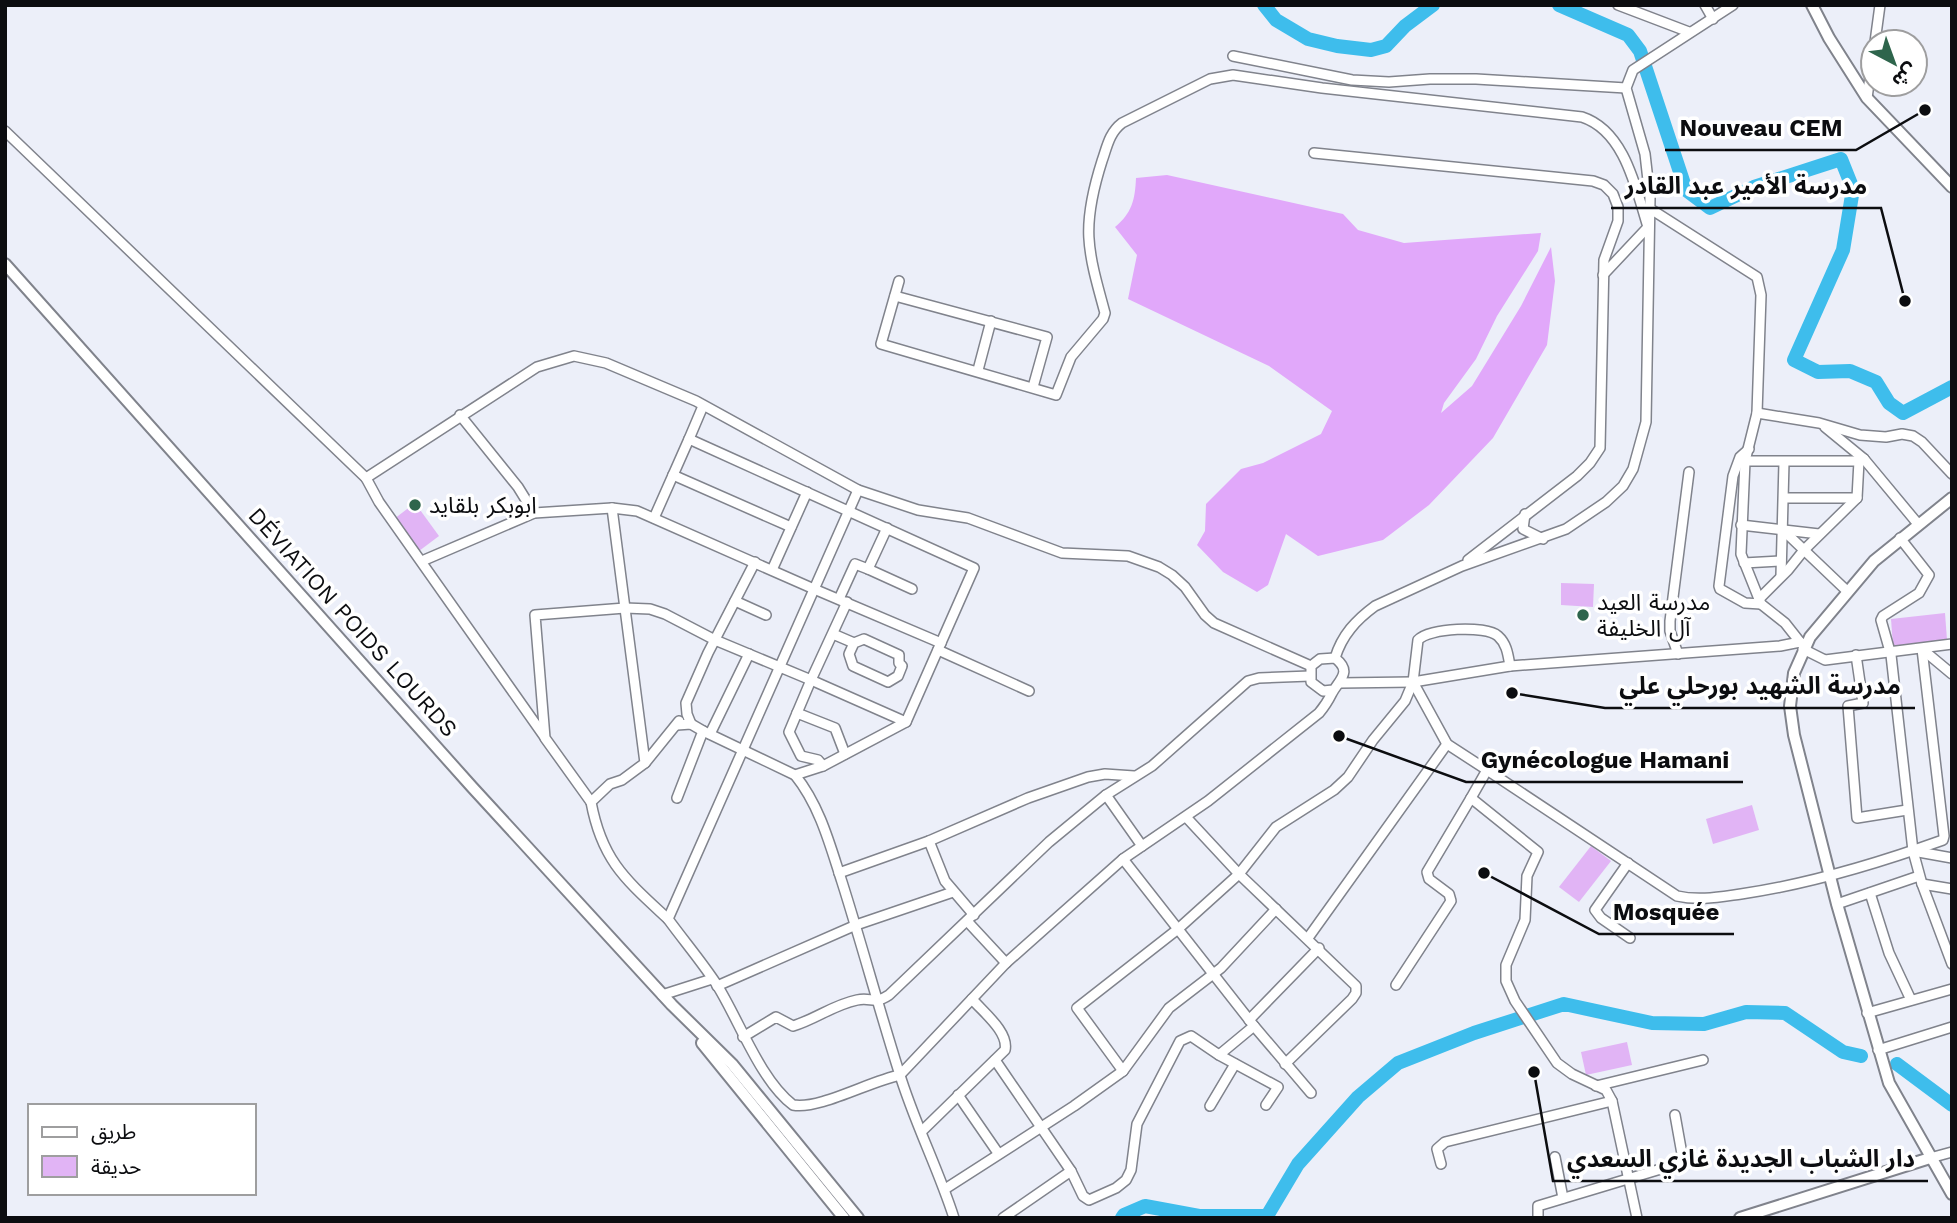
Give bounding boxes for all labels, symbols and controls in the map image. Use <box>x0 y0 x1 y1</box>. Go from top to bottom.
north arrow <box>1859 28 1929 98</box>
text: ش <box>1887 58 1922 93</box>
callout: Nouveau CEM <box>1665 105 1856 150</box>
text: Nouveau CEM <box>1679 114 1843 142</box>
callout: مدرسة الأمير عبد القادر <box>1611 163 1881 208</box>
text: مدرسة الأمير عبد القادر <box>1624 172 1867 200</box>
place label: ابوبكر بلقايد <box>429 492 537 519</box>
marker: ابوبكر بلقايد <box>407 497 423 513</box>
street label: DÉVIATION POIDS LOURDS <box>242 502 463 743</box>
place label: مدرسة العيد آل الخليفة <box>1597 589 1710 642</box>
marker: مدرسة العيد آل الخليفة <box>1575 607 1591 623</box>
callout: مدرسة الشهيد بورحلي علي <box>1605 663 1915 708</box>
text: مدرسة الشهيد بورحلي علي <box>1619 672 1901 706</box>
callout: Gynécologue Hamani <box>1466 737 1743 782</box>
text: Gynécologue Hamani <box>1481 746 1729 774</box>
callout: Mosquée <box>1599 889 1734 934</box>
text: Mosquée <box>1613 898 1719 926</box>
legend <box>28 1104 256 1195</box>
text: طريق <box>91 1119 136 1145</box>
callout: دار الشباب الجديدة غازي السعدي <box>1553 1136 1928 1181</box>
text: دار الشباب الجديدة غازي السعدي <box>1567 1145 1915 1179</box>
text: حديقة <box>91 1154 141 1179</box>

